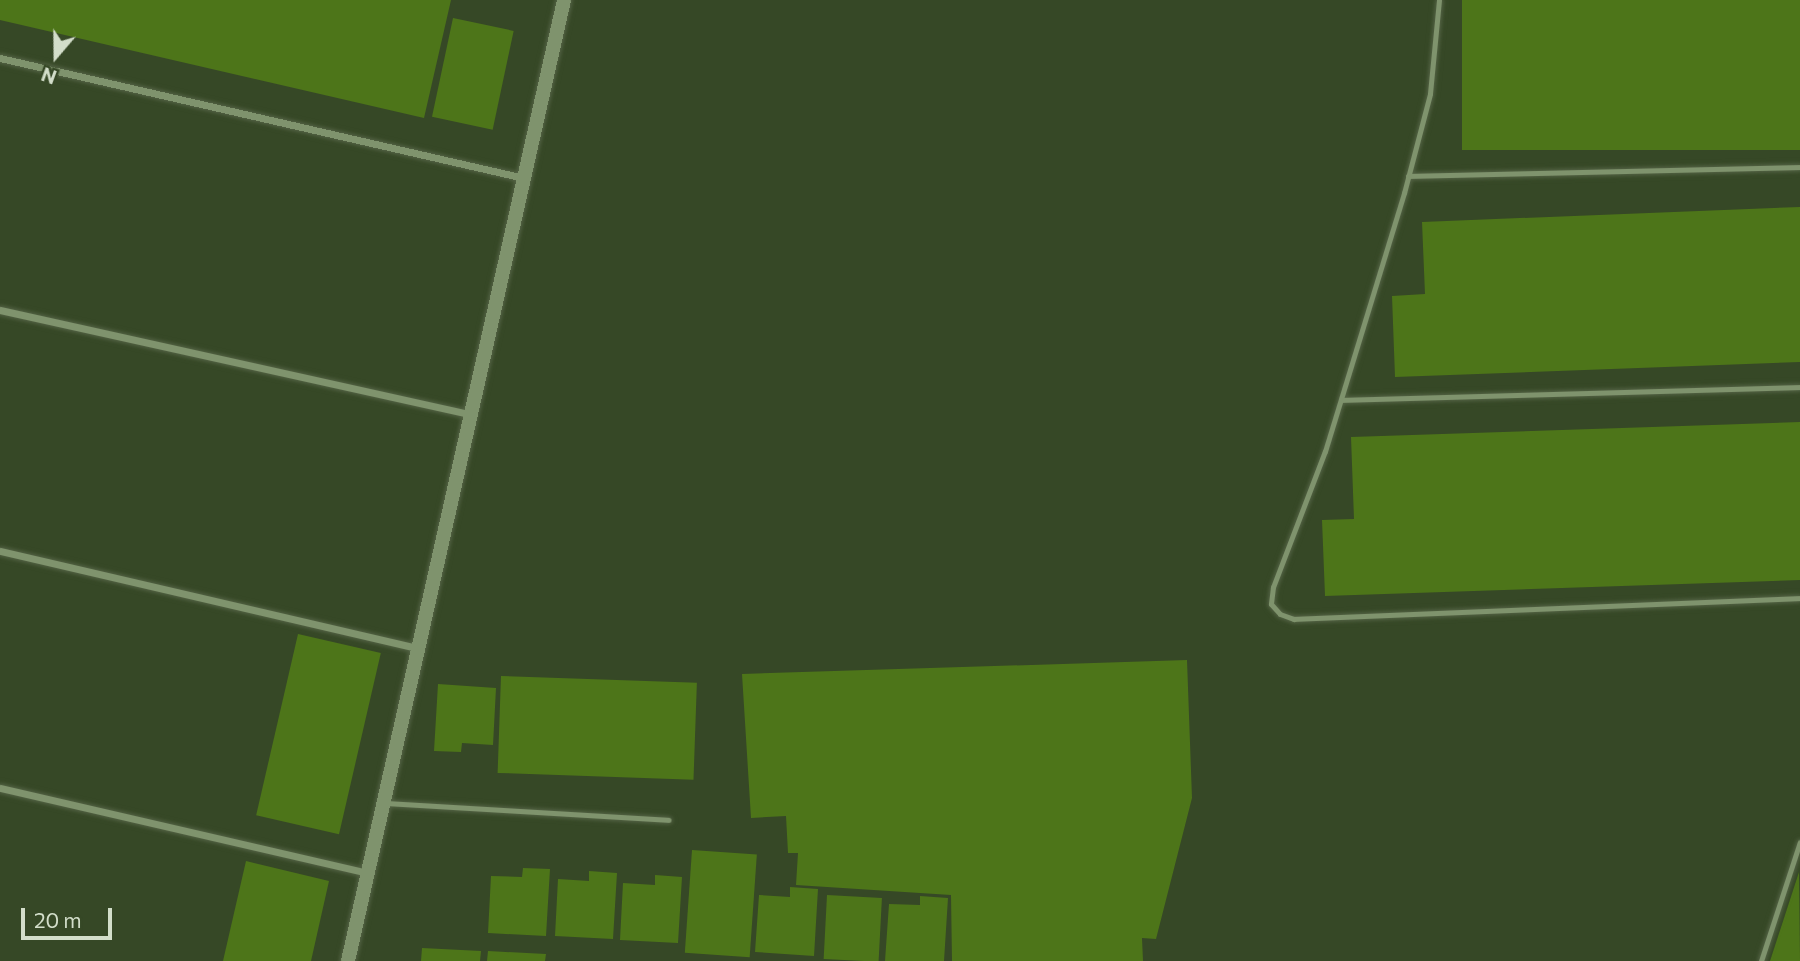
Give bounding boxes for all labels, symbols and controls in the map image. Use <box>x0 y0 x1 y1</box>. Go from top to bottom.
north arrow <box>21 21 91 91</box>
text: N <box>38 63 59 89</box>
scale bar <box>24 894 116 938</box>
text: 20 m <box>34 907 82 932</box>

